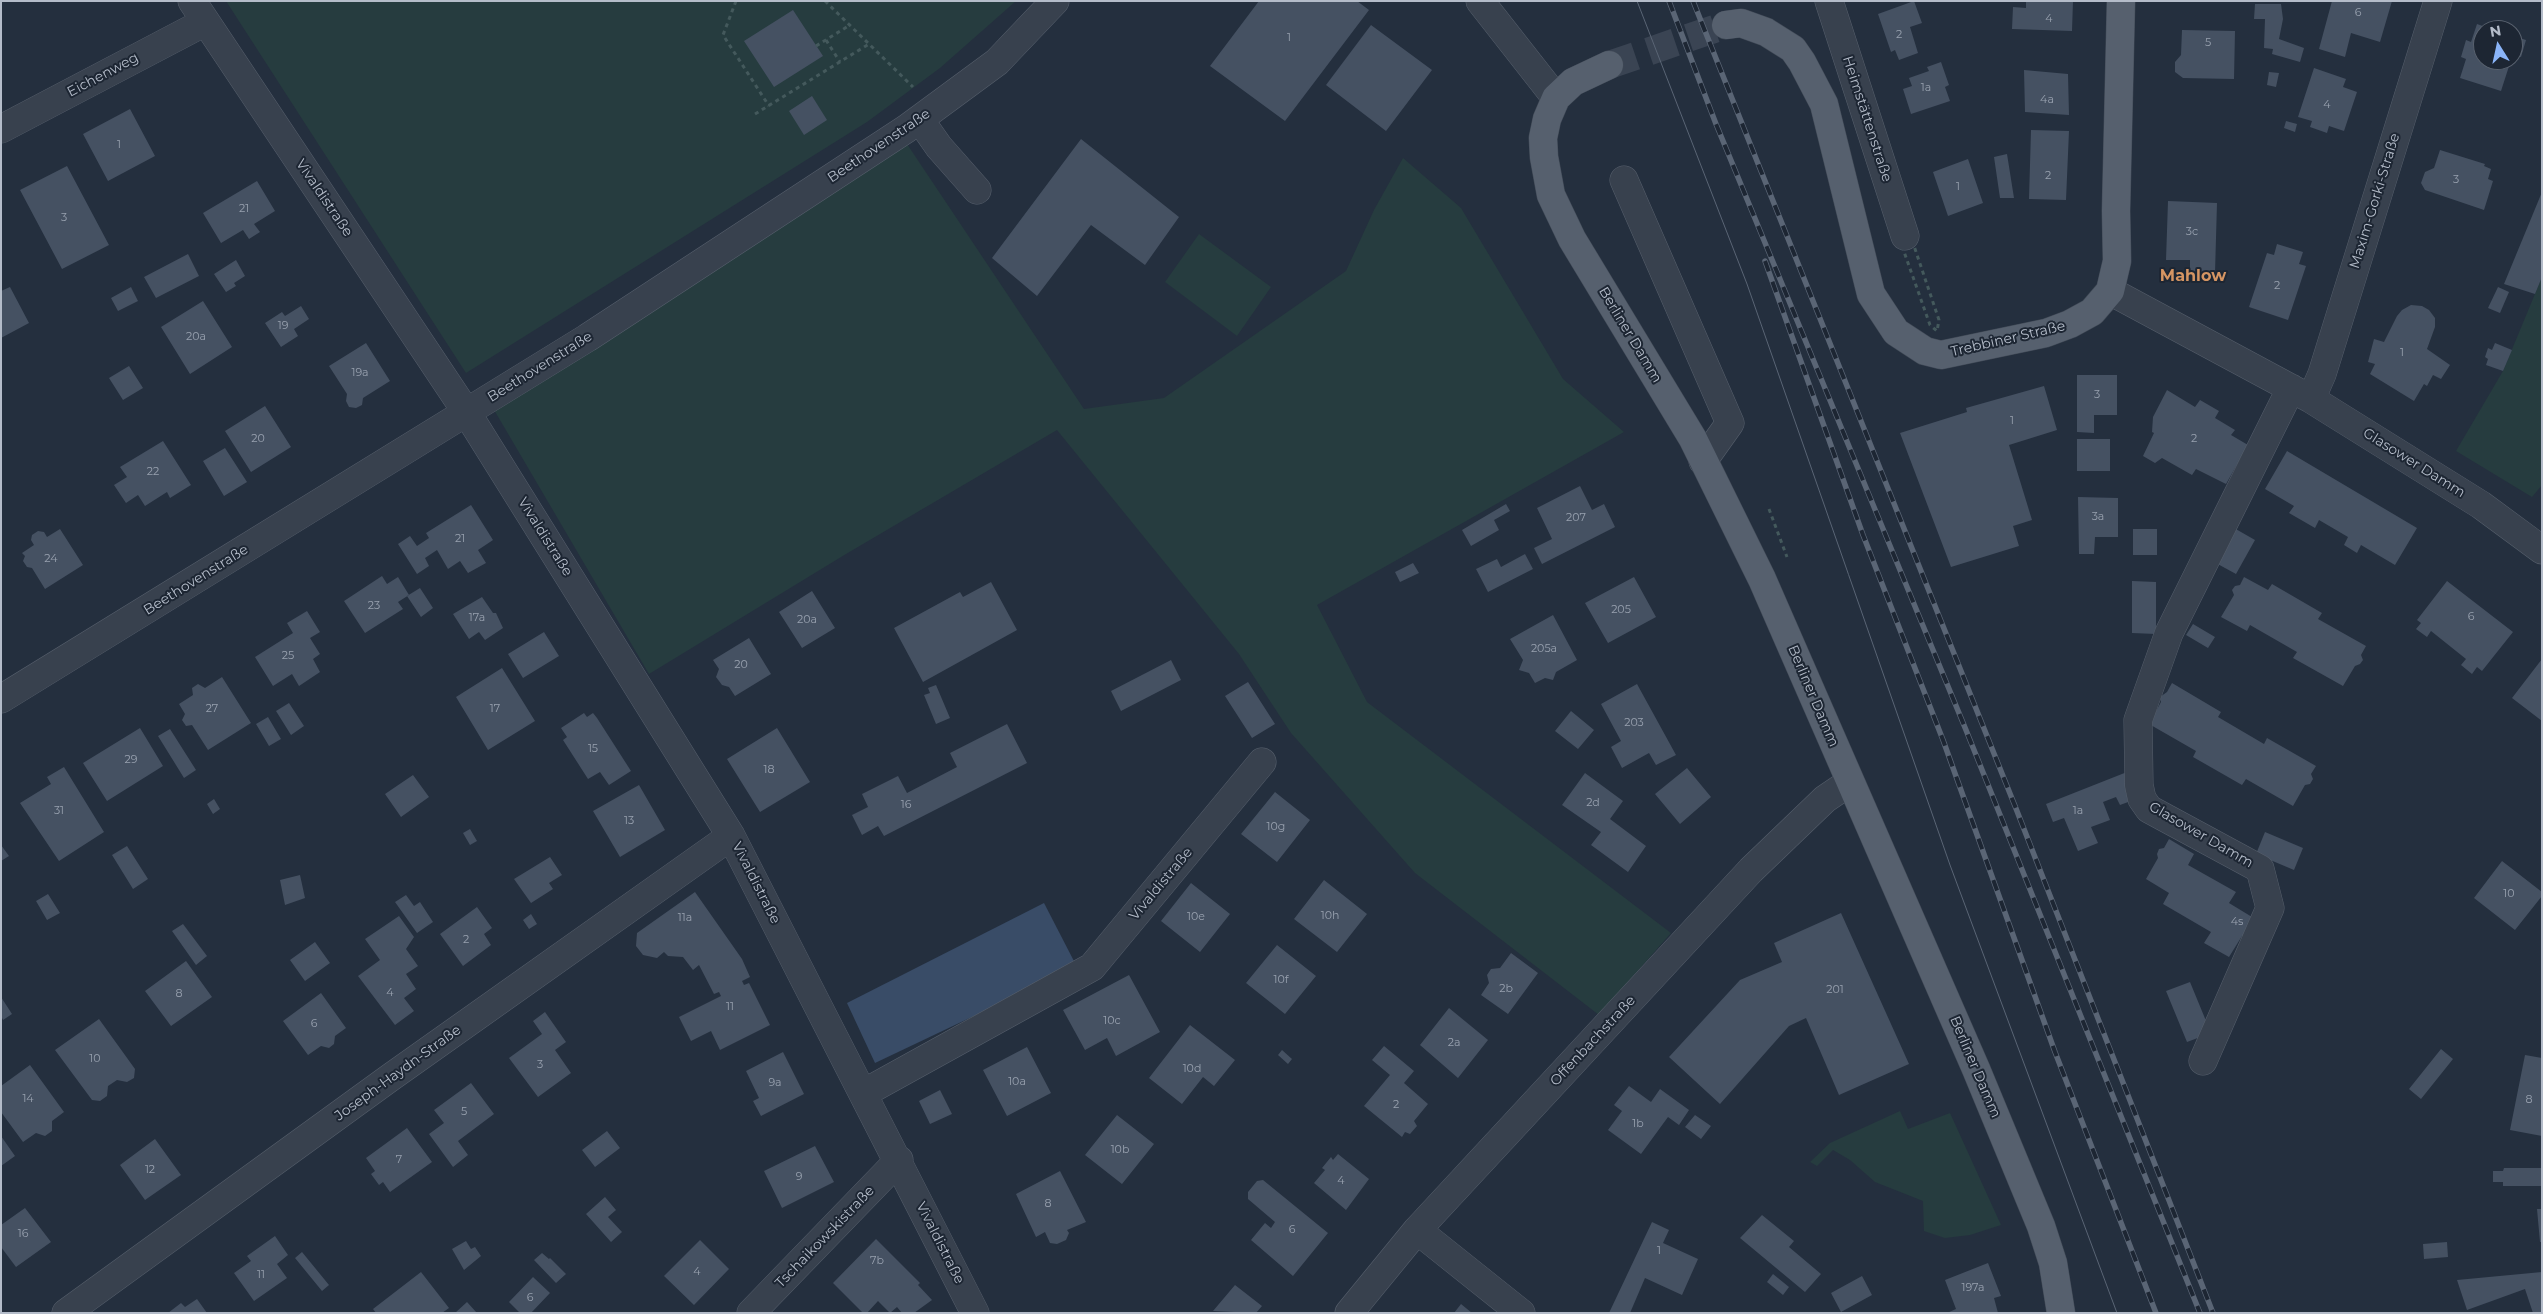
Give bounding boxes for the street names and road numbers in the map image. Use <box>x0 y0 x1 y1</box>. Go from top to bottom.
street label: Eichenweg <box>64 49 142 101</box>
street label: Heimstättenstraße <box>1839 54 1895 184</box>
street label: Beethovenstraße <box>825 105 933 187</box>
street label: Maxim-Gorki-Straße <box>2346 131 2404 271</box>
street label: Vivaldistraße <box>292 156 356 240</box>
street label: Berliner Damm <box>1595 284 1665 386</box>
street label: Trebbiner Straße <box>1949 318 2067 360</box>
street label: Beethovenstraße <box>485 328 595 406</box>
street label: Glasower Damm <box>2360 425 2468 501</box>
street label: Vivaldistraße <box>514 495 576 579</box>
street label: Beethovenstraße <box>141 541 251 619</box>
street label: Berliner Damm <box>1784 643 1842 749</box>
street label: Glasower Damm <box>2146 798 2256 872</box>
street label: Vivaldistraße <box>728 839 784 927</box>
street label: Vivaldistraße <box>1126 844 1196 924</box>
street label: Offenbachstraße <box>1547 992 1639 1090</box>
street label: Berliner Damm <box>1946 1014 2004 1120</box>
street label: Joseph-Haydn-Straße <box>332 1022 464 1124</box>
street label: Tschaikowskistraße <box>772 1183 878 1291</box>
street label: Vivaldistraße <box>912 1199 968 1287</box>

